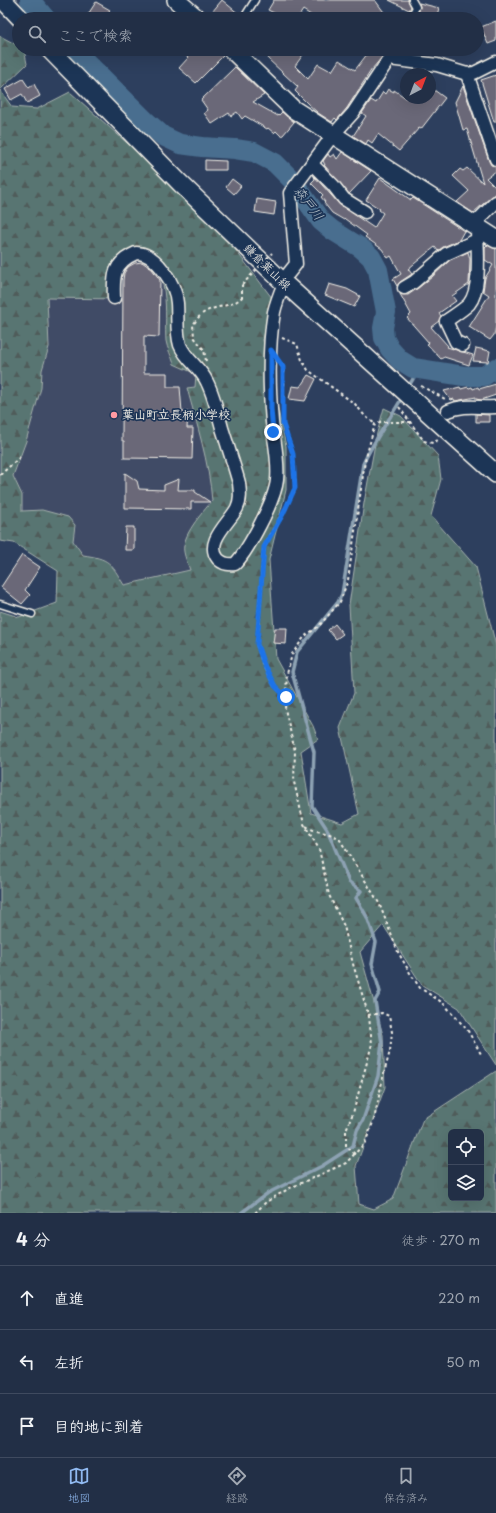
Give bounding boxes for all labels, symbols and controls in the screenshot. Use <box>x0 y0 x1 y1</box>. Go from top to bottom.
search box <box>12 12 484 56</box>
icon: search <box>26 23 48 45</box>
text: ここで検索 <box>58 23 133 46</box>
north arrow <box>400 68 436 104</box>
water label: 森戸川 <box>290 181 329 224</box>
street label: 鎌倉葉山線 <box>240 239 296 294</box>
place label: 葉山町立長柄小学校 <box>122 405 230 423</box>
marker: 葉山町立長柄小学校 <box>109 410 119 420</box>
route end <box>264 423 282 441</box>
route start <box>277 688 295 706</box>
map controls <box>448 1129 484 1201</box>
button: locate <box>448 1129 484 1165</box>
button: layers <box>448 1165 484 1201</box>
text: 4 分 <box>16 1226 50 1252</box>
text: 徒歩 · 270 m <box>402 1230 480 1249</box>
text: 直進 <box>54 1286 84 1309</box>
icon: ahead <box>16 1287 38 1309</box>
text: 220 m <box>438 1288 480 1307</box>
text: 左折 <box>54 1350 84 1373</box>
icon: left <box>16 1351 38 1373</box>
text: 50 m <box>446 1352 480 1371</box>
text: 目的地に到着 <box>54 1414 144 1437</box>
icon: arrive <box>16 1415 38 1437</box>
tab: 地図 <box>68 1465 90 1506</box>
tab: 経路 <box>226 1465 248 1506</box>
tab: 保存済み <box>384 1465 428 1506</box>

